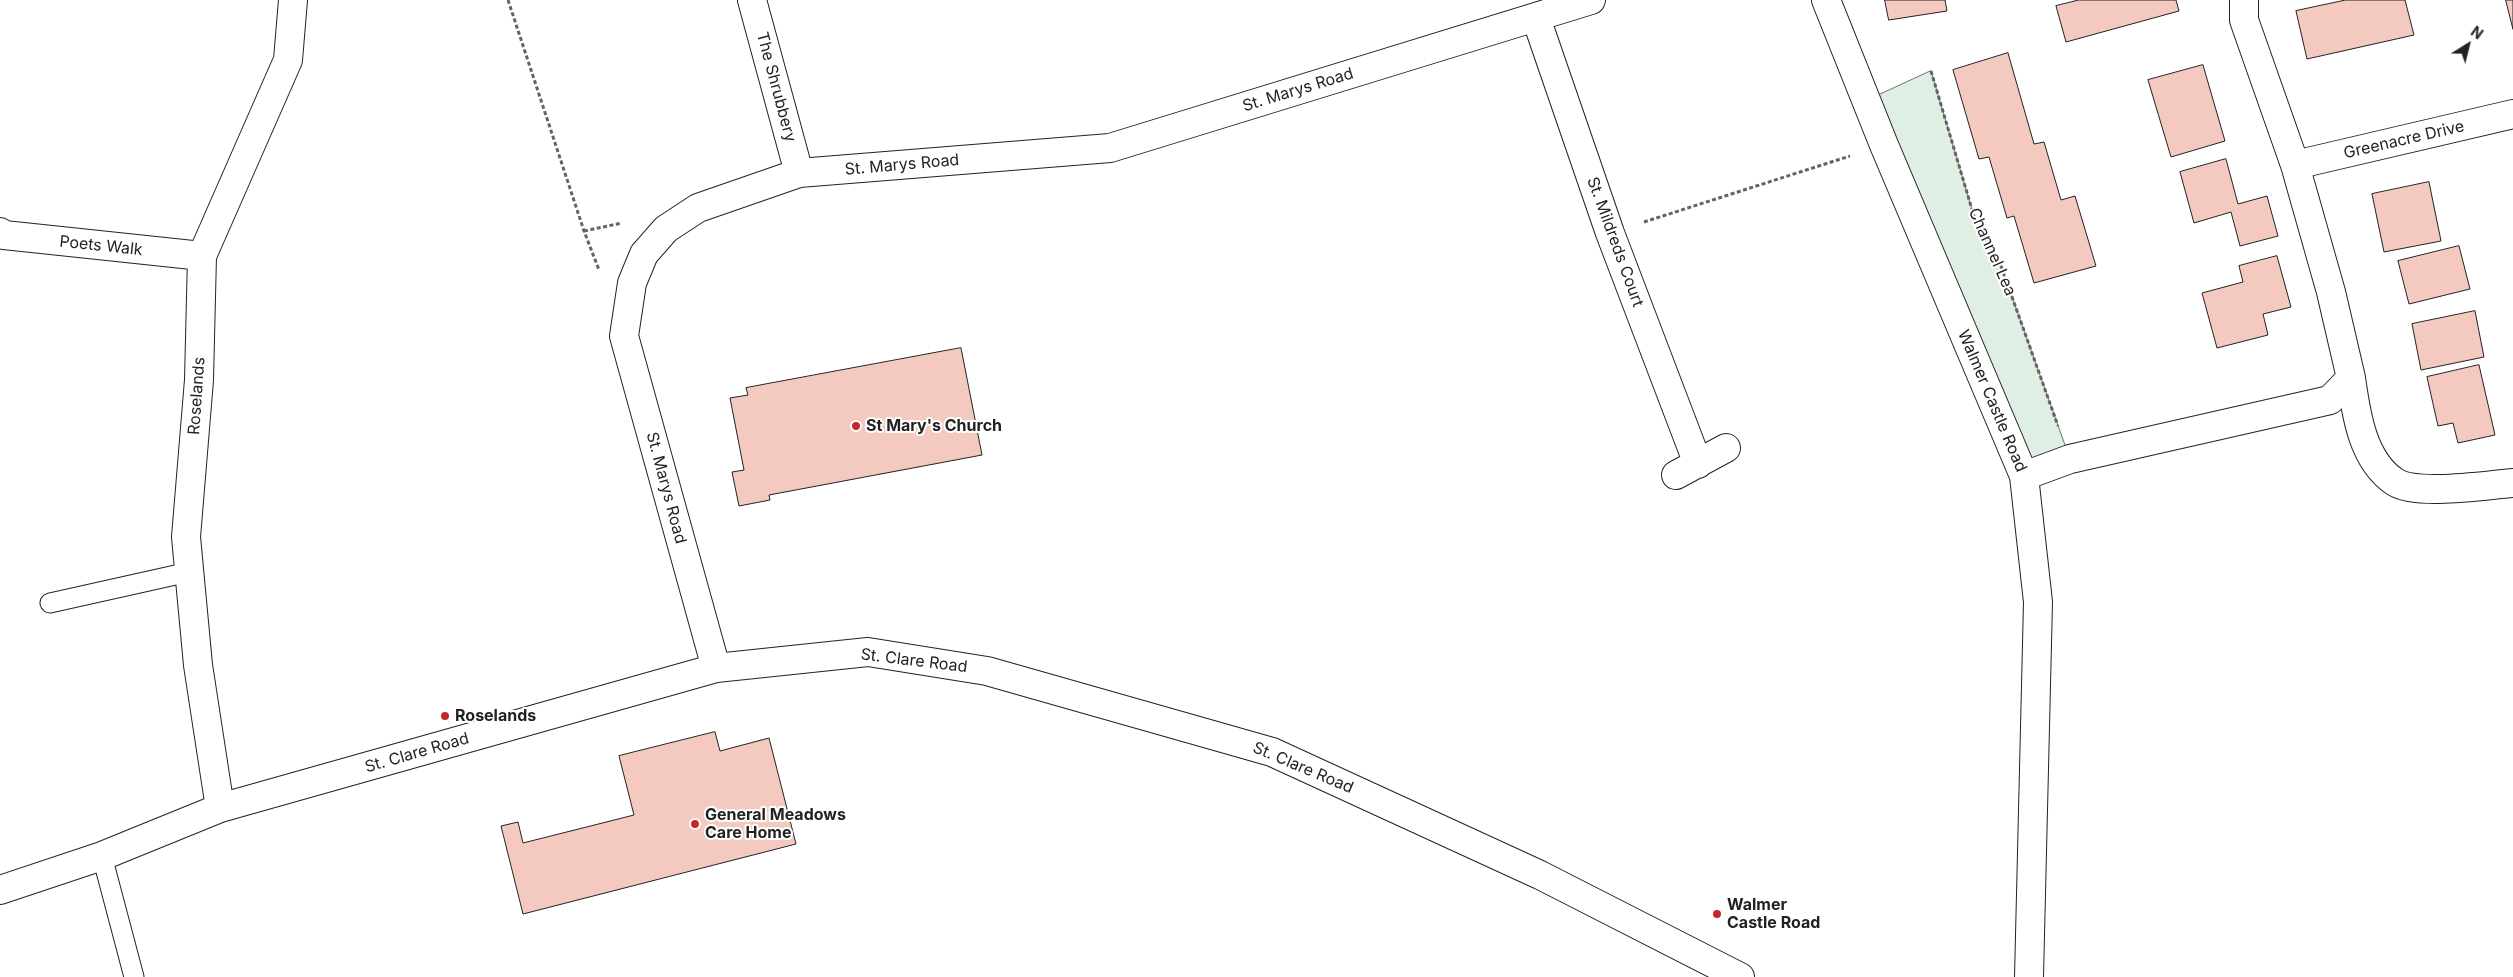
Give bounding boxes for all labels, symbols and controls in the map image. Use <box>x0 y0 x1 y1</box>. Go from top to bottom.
north arrow <box>2443 20 2493 70</box>
text: N <box>2468 22 2486 42</box>
street label: The Shrubbery <box>752 30 800 144</box>
street label: St. Marys Road <box>1240 64 1356 116</box>
street label: Greenacre Drive <box>2342 117 2466 163</box>
street label: St. Marys Road <box>844 150 960 180</box>
street label: St. Mildreds Court <box>1583 174 1647 310</box>
street label: Channel Lea <box>1964 205 2020 299</box>
street label: Poets Walk <box>58 232 144 260</box>
street label: Walmer Castle Road <box>1953 327 2031 475</box>
street label: Roselands <box>185 356 209 436</box>
place label: St Mary's Church <box>866 416 1002 436</box>
marker: St Mary's Church <box>850 420 862 432</box>
street label: St. Marys Road <box>642 430 690 546</box>
street label: St. Clare Road <box>860 645 968 677</box>
place label: Roselands <box>455 706 536 726</box>
marker: Roselands <box>439 710 451 722</box>
street label: St. Clare Road <box>363 729 471 777</box>
street label: St. Clare Road <box>1250 738 1356 798</box>
place label: General Meadows Care Home <box>705 805 846 843</box>
marker: General Meadows Care Home <box>689 818 701 830</box>
place label: Walmer Castle Road <box>1727 895 1820 933</box>
marker: Walmer Castle Road <box>1711 908 1723 920</box>

